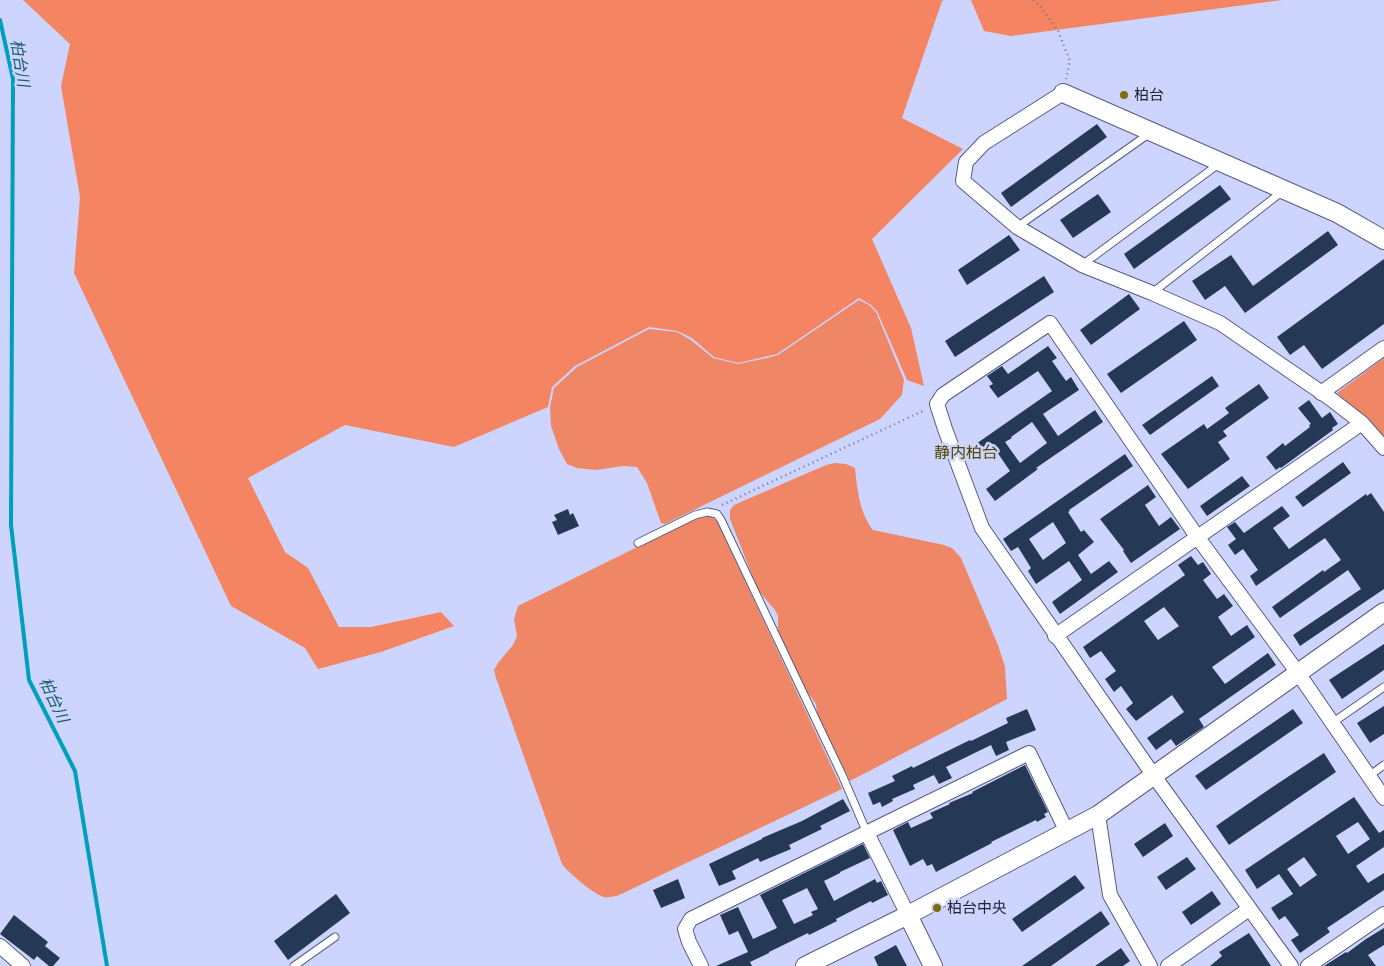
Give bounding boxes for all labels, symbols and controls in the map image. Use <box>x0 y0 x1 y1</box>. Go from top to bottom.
water label: 柏台川 <box>7 38 33 88</box>
place label: 柏台 <box>1134 86 1164 104</box>
marker: 柏台 <box>1118 89 1130 101</box>
district label: 静内柏台 <box>934 443 998 463</box>
water label: 柏台川 <box>35 674 73 726</box>
place label: 柏台中央 <box>947 899 1007 917</box>
marker: 柏台中央 <box>931 902 943 914</box>

